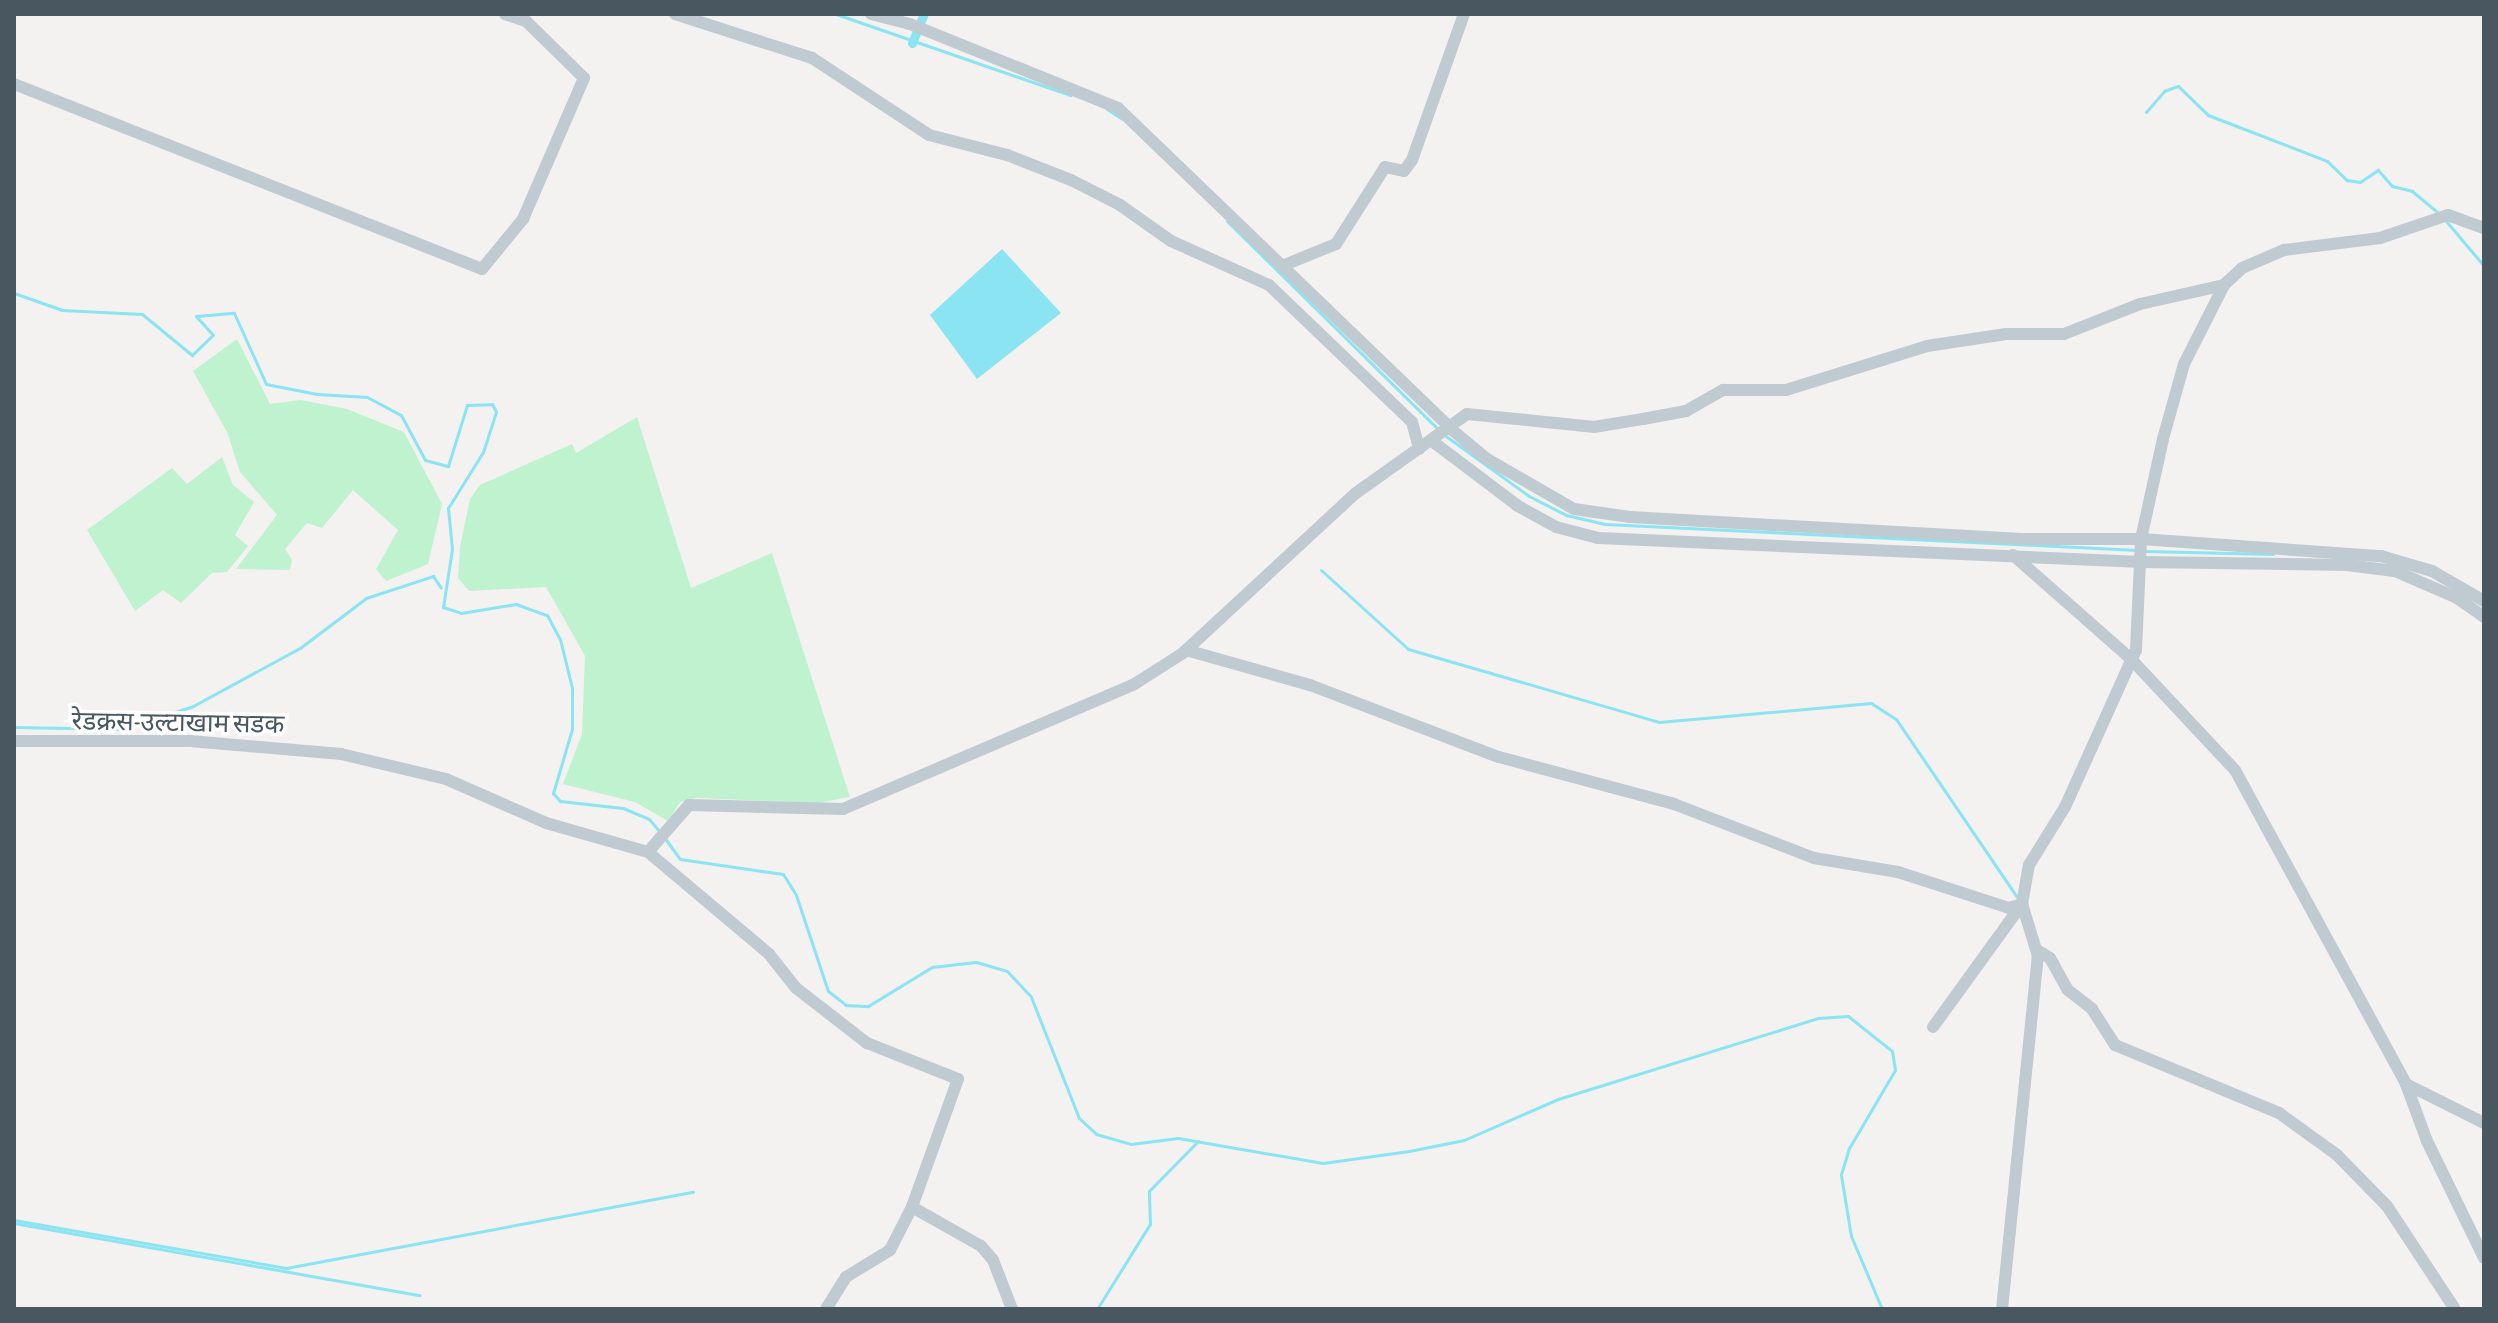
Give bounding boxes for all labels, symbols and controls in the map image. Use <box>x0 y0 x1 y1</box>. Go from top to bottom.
street label: रेडक्रस-उल्टाखाम सडक <box>71 706 285 740</box>

